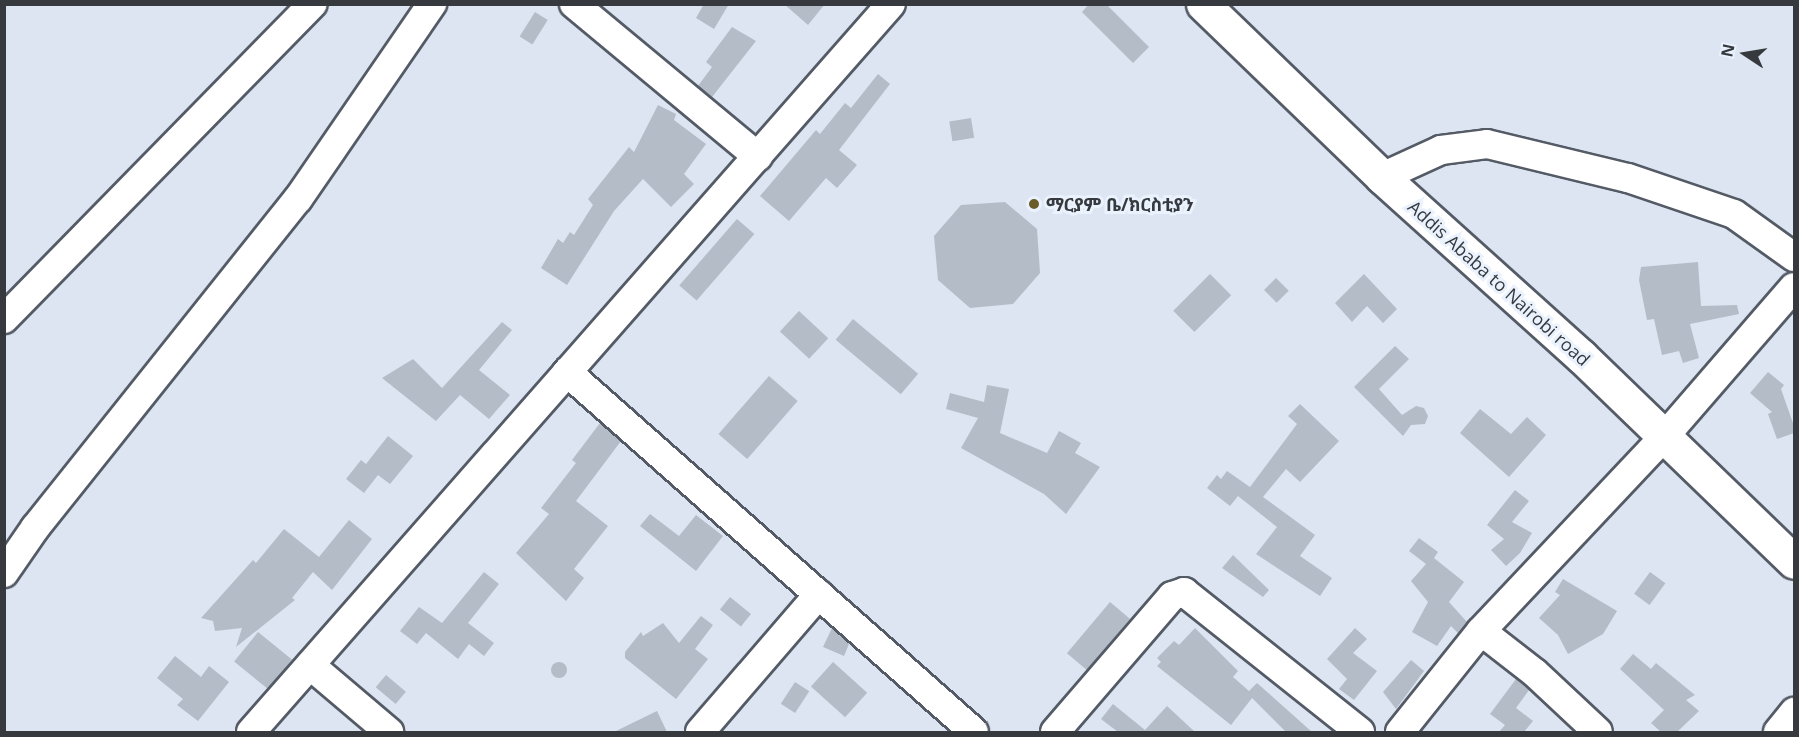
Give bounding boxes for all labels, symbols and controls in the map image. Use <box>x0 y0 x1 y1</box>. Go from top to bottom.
north arrow <box>1715 24 1775 84</box>
text: N <box>1715 42 1740 59</box>
place label: ማርያም ቤ/ክርስቲያን <box>1046 193 1194 215</box>
street label: Addis Ababa to Nairobi road <box>1404 196 1594 370</box>
marker: ማርያም ቤ/ክርስቲያን <box>1027 197 1041 211</box>

